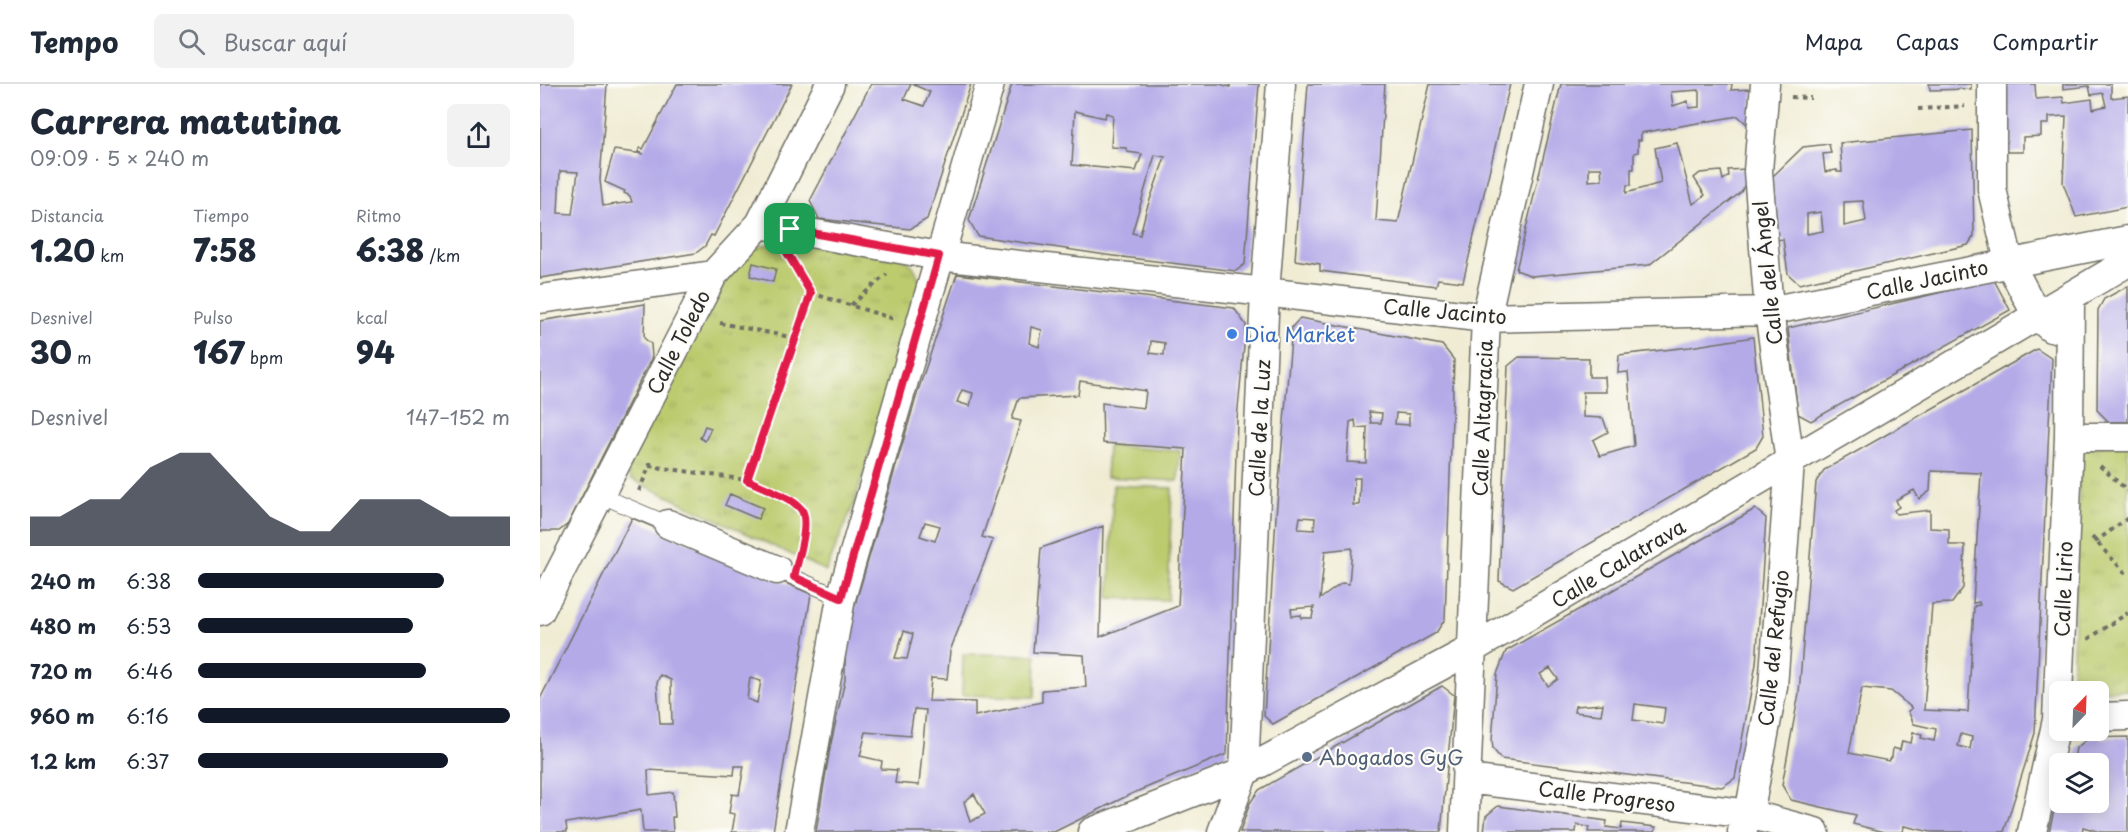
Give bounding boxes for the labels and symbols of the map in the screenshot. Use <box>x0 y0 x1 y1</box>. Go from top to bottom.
street label: Calle del Ángel <box>1745 199 1789 347</box>
pin <box>764 203 815 254</box>
street label: Calle Jacinto <box>1863 251 1991 307</box>
street label: Calle Toledo <box>639 284 717 400</box>
street label: Calle Jacinto <box>1382 291 1508 331</box>
place label: Dia Market <box>1244 319 1355 349</box>
marker: Dia Market <box>1225 327 1239 341</box>
street label: Calle Altagracia <box>1464 338 1500 497</box>
street label: Calle de la Luz <box>1240 358 1278 498</box>
street label: Calle Calatrava <box>1545 511 1691 615</box>
street label: Calle Lirio <box>2046 541 2080 637</box>
street label: Calle del Refugio <box>1750 568 1796 728</box>
north arrow <box>2049 681 2109 741</box>
place label: Abogados GyG <box>1319 742 1464 772</box>
marker: Abogados GyG <box>1300 750 1314 764</box>
street label: Calle Progreso <box>1537 773 1677 819</box>

